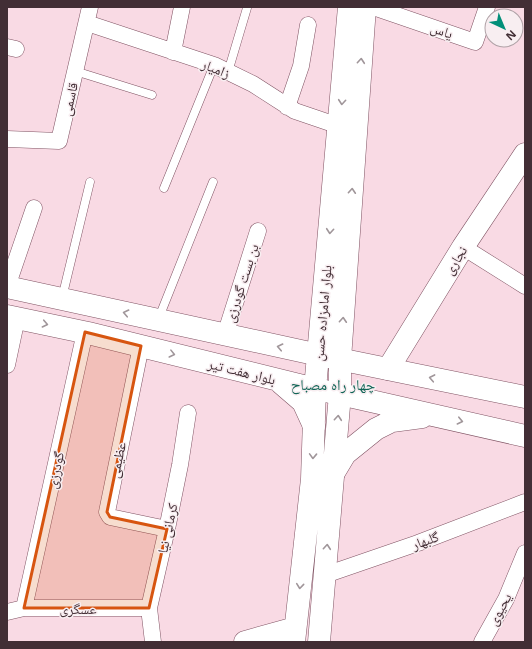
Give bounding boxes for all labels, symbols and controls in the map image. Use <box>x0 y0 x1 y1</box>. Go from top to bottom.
north arrow <box>484 8 524 48</box>
street label: یاس <box>428 17 456 43</box>
text: N <box>503 27 520 44</box>
street label: زامیار <box>198 53 233 82</box>
one-way arrow <box>356 58 365 64</box>
street label: قاسمی <box>56 80 82 118</box>
one-way arrow <box>337 99 346 105</box>
one-way arrow <box>347 188 356 194</box>
one-way arrow <box>325 228 334 234</box>
street label: بن بست گودرزی <box>219 241 263 325</box>
street label: نجاری <box>439 242 471 278</box>
street label: بلوار امامزاده حسن <box>308 264 336 362</box>
one-way arrow <box>123 310 129 318</box>
one-way arrow <box>338 317 347 323</box>
one-way arrow <box>42 319 48 327</box>
one-way arrow <box>277 344 284 352</box>
one-way arrow <box>169 349 175 357</box>
street label: بلوار هفت تیر <box>205 353 278 389</box>
district label: چهار راه مصباح <box>291 374 376 395</box>
one-way arrow <box>429 374 435 383</box>
one-way arrow <box>333 415 342 421</box>
one-way arrow <box>457 417 463 425</box>
street label: عظیمی <box>104 440 130 480</box>
street label: گودرزی <box>42 449 68 490</box>
one-way arrow <box>308 453 317 459</box>
street label: کرمانی نیا <box>152 501 182 555</box>
street label: گلبهار <box>408 526 441 554</box>
one-way arrow <box>322 544 331 550</box>
one-way arrow <box>295 583 304 589</box>
street label: یحیوی <box>483 589 516 629</box>
street label: عسگری <box>59 599 97 618</box>

